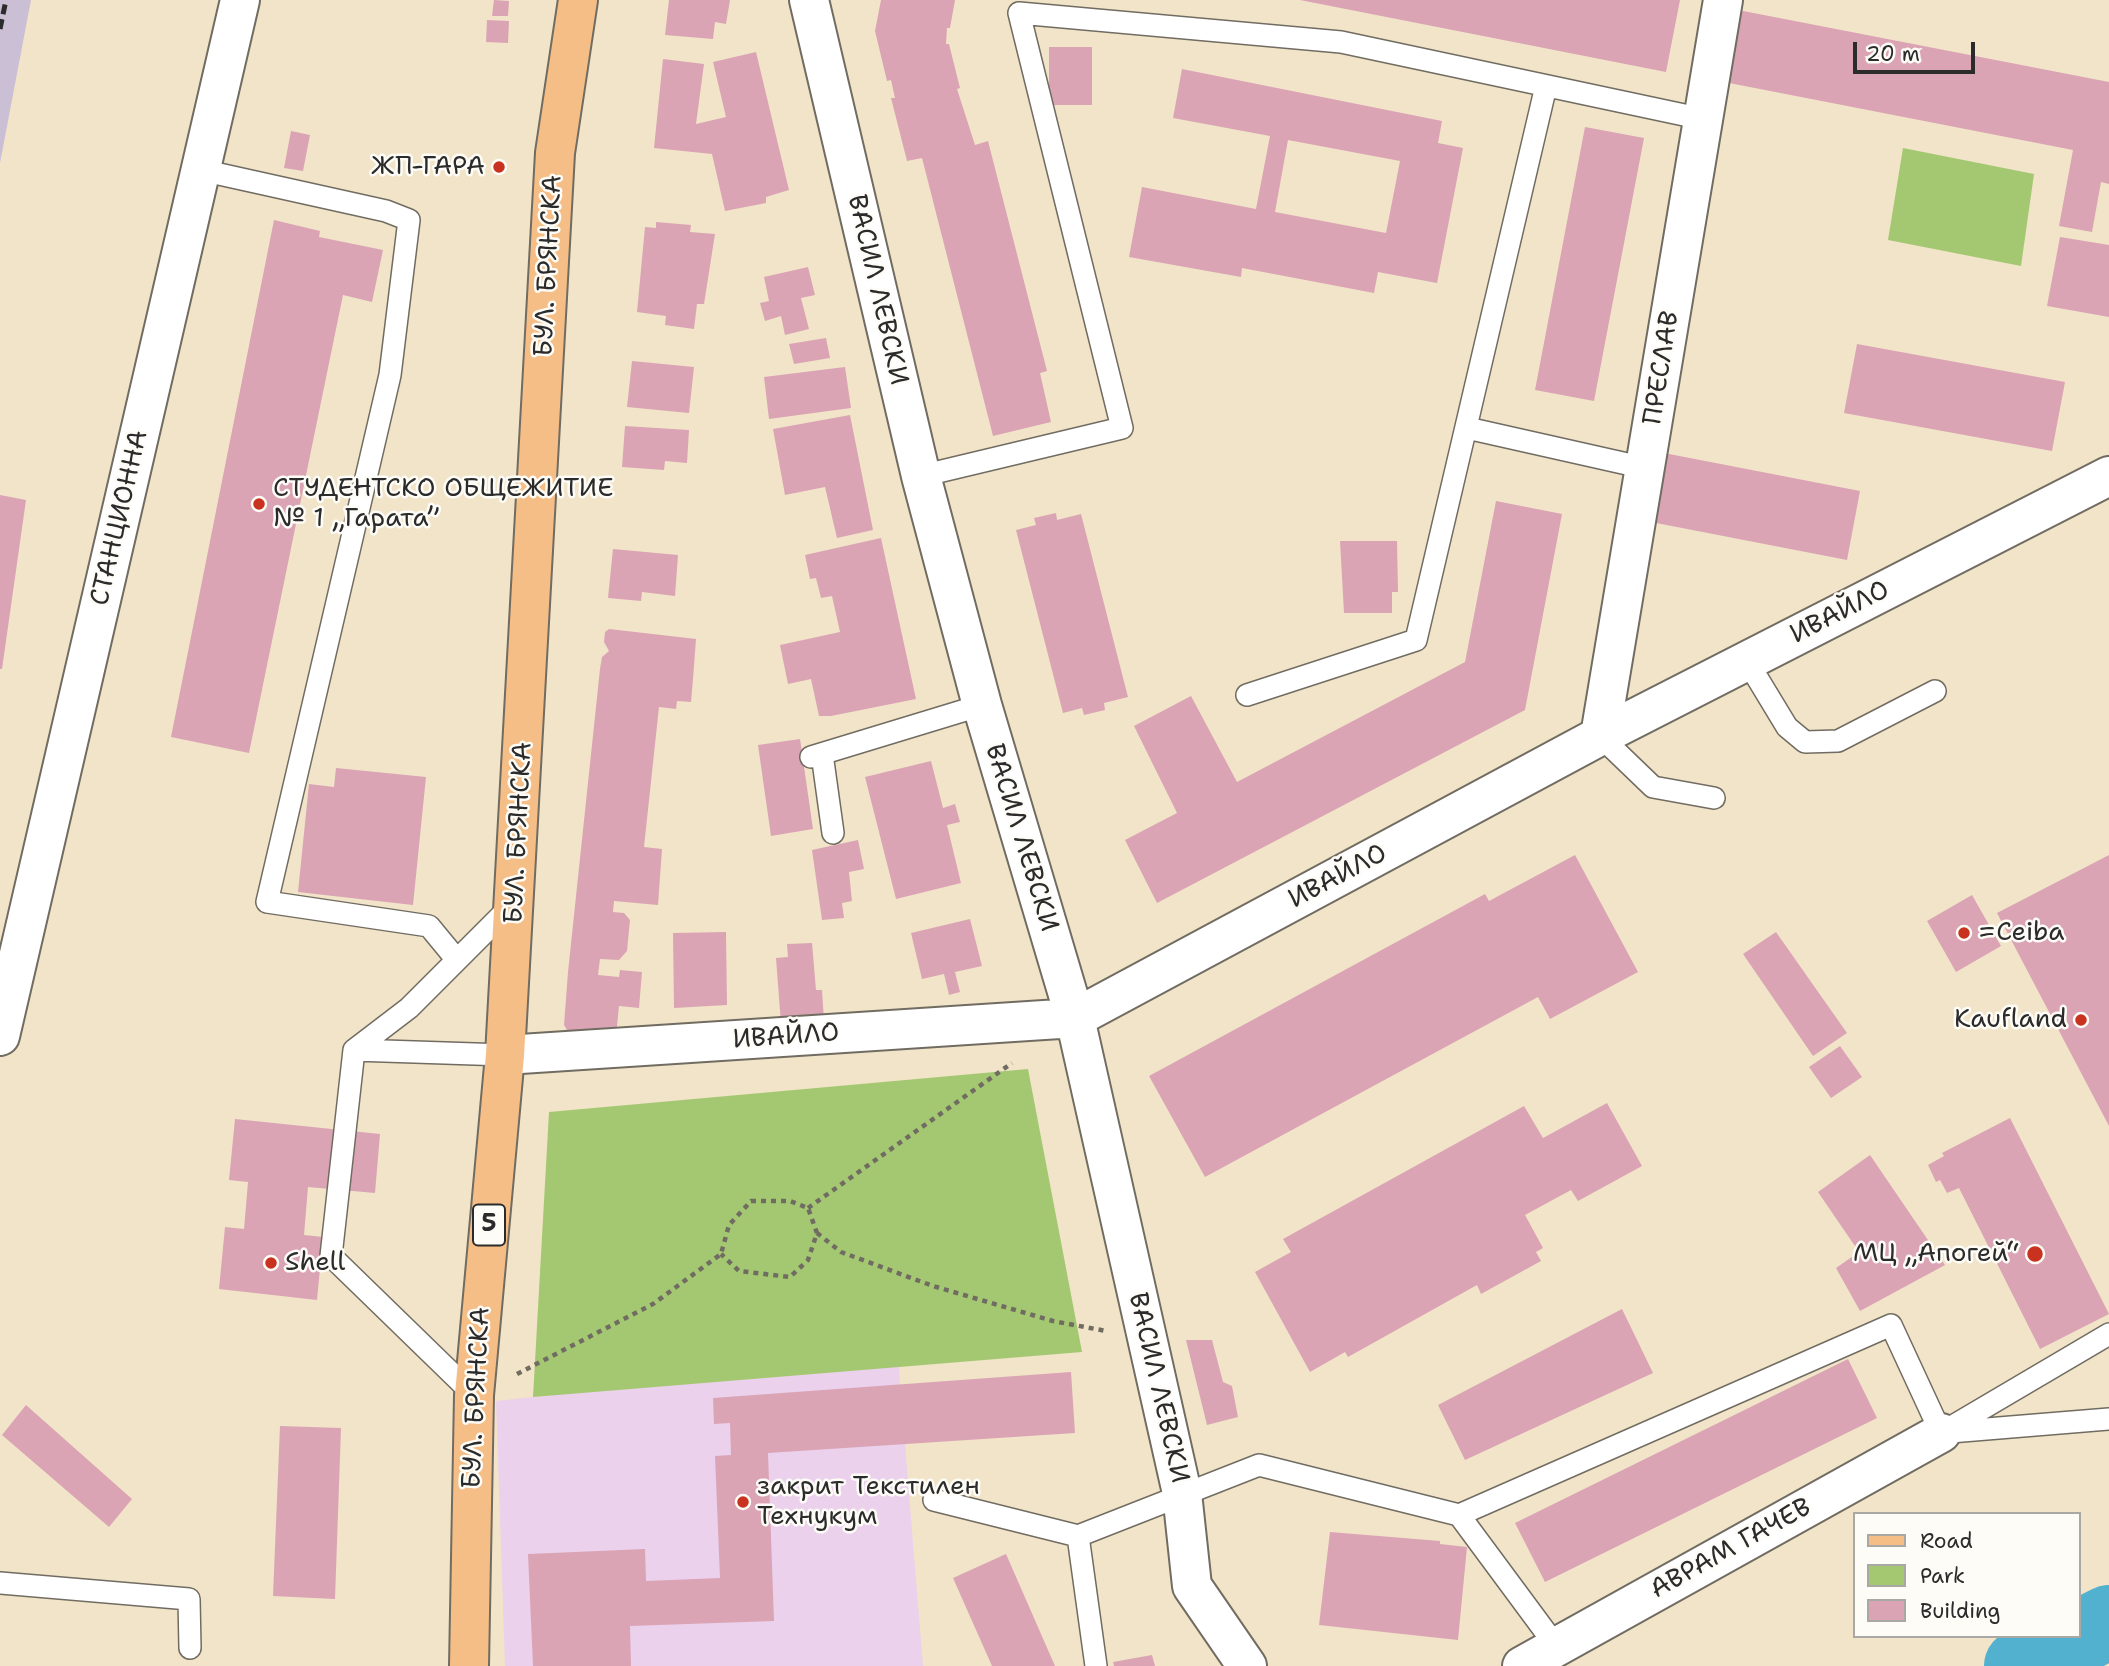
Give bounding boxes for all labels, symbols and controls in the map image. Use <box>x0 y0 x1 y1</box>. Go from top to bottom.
scale bar <box>1857 28 1980 72</box>
text: 20 m <box>1866 40 1920 68</box>
place label: ЖП-ГАРА <box>371 151 485 183</box>
marker: ЖП-ГАРА <box>491 159 507 175</box>
street label: БУЛ. БРЯНСКА <box>529 174 569 358</box>
street label: ВАСИЛ ЛЕВСКИ <box>840 192 914 388</box>
street label: ПРЕСЛАВ <box>1638 309 1686 427</box>
street label: СТАНЦИОННА <box>85 427 155 609</box>
place label: СТУДЕНТСКО ОБЩЕЖИТИЕ № 1 „Гарата” <box>273 473 613 534</box>
marker: СТУДЕНТСКО ОБЩЕЖИТИЕ № 1 „Гарата” <box>251 496 267 512</box>
street label: ИВАЙЛО <box>1785 575 1895 651</box>
street label: БУЛ. БРЯНСКА <box>499 741 539 925</box>
street label: ВАСИЛ ЛЕВСКИ <box>978 741 1064 935</box>
street label: ИВАЙЛО <box>1283 838 1393 916</box>
place label: =Ceiba <box>1978 917 2064 949</box>
marker: =Ceiba <box>1956 925 1972 941</box>
place label: Kaufland <box>1954 1004 2067 1036</box>
marker: Kaufland <box>2073 1012 2089 1028</box>
street label: ИВАЙЛО <box>732 1018 840 1056</box>
road number: 5 <box>473 1204 505 1246</box>
place label: МЦ „Апогей“ <box>1853 1238 2019 1270</box>
marker: МЦ „Апогей“ <box>2025 1244 2045 1264</box>
place label: Shell <box>285 1247 345 1279</box>
marker: Shell <box>263 1255 279 1271</box>
street label: ВАСИЛ ЛЕВСКИ <box>1121 1290 1195 1486</box>
street label: БУЛ. БРЯНСКА <box>457 1306 497 1490</box>
place label: закрит Текстилен Технукум <box>757 1471 980 1532</box>
street label: АВРАМ ГАЧЕВ <box>1645 1492 1817 1606</box>
marker: закрит Текстилен Технукум <box>735 1494 751 1510</box>
legend <box>1854 1512 2081 1638</box>
text: Road <box>1920 1527 1973 1555</box>
text: Park <box>1920 1562 1965 1590</box>
text: Building <box>1920 1597 2000 1625</box>

